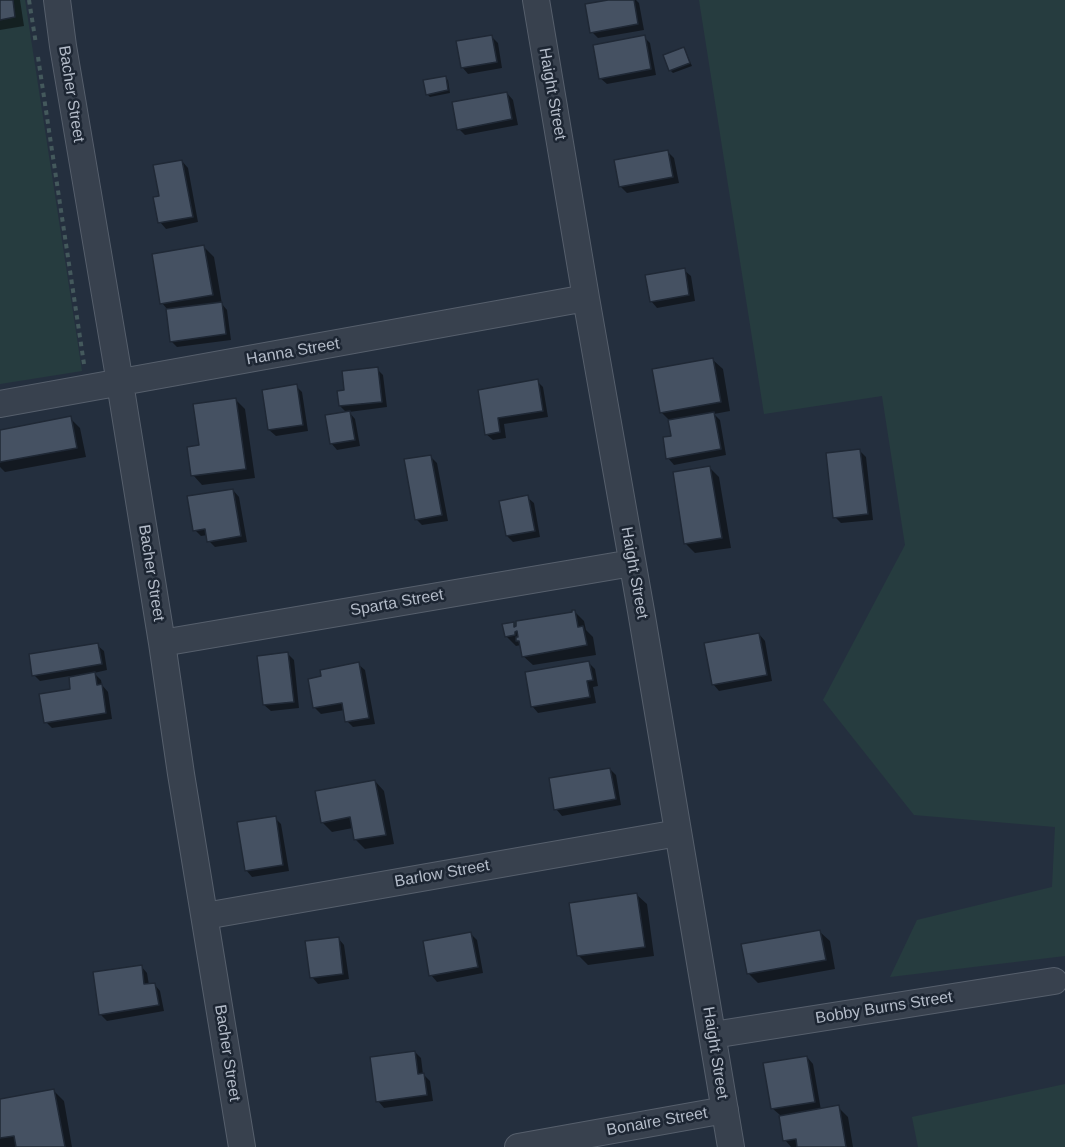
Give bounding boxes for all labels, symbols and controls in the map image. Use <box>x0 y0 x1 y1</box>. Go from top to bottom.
street label: Bacher Street <box>54 44 88 144</box>
street label: Haight Street <box>534 46 570 142</box>
street label: Hanna Street <box>245 334 341 370</box>
street label: Bacher Street <box>134 523 168 623</box>
street label: Haight Street <box>616 525 652 621</box>
street label: Sparta Street <box>349 585 445 621</box>
street label: Barlow Street <box>393 856 491 892</box>
street label: Bobby Burns Street <box>814 988 954 1028</box>
street label: Bacher Street <box>210 1003 244 1103</box>
street label: Haight Street <box>698 1005 732 1101</box>
street label: Bonaire Street <box>605 1104 709 1140</box>

